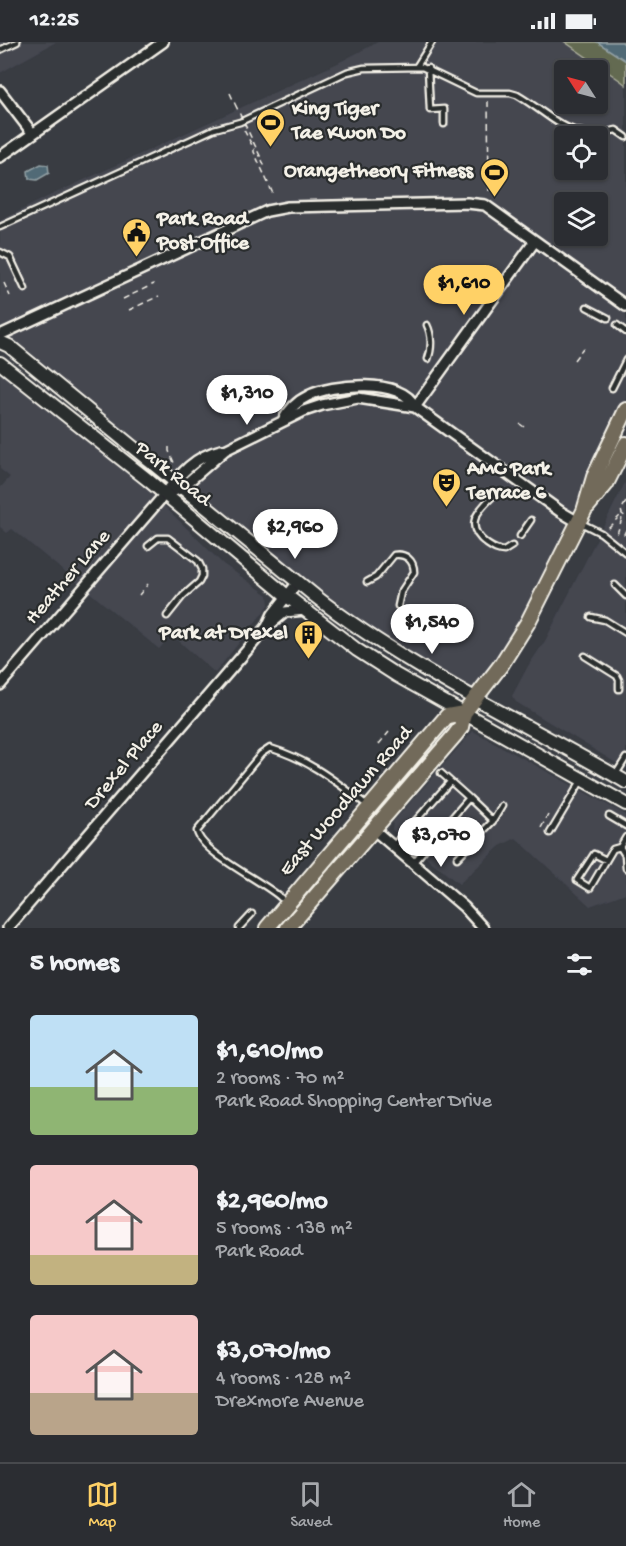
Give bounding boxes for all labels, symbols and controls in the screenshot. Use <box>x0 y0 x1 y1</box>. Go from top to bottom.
text: 12:25 <box>30 8 79 34</box>
north arrow <box>554 60 608 114</box>
map controls <box>554 60 608 246</box>
place label: King Tiger Tae Kwon Do <box>290 98 406 147</box>
sports icon: King Tiger Tae Kwon Do <box>255 106 287 148</box>
button: locate <box>554 126 608 180</box>
sports icon: Orangetheory Fitness <box>478 156 510 198</box>
place label: Orangetheory Fitness <box>284 160 474 185</box>
button: layers <box>554 192 608 246</box>
place label: Park Road Post Office <box>156 208 251 257</box>
public building icon: Park Road Post Office <box>120 216 152 258</box>
pin: $1,610 <box>415 265 513 316</box>
text: $1,610 <box>438 273 490 296</box>
pin: $1,310 <box>198 375 296 426</box>
text: $1,310 <box>220 383 274 406</box>
street label: Park Road <box>128 436 216 514</box>
place label: AMC Park Terrace 6 <box>465 458 553 507</box>
theatre icon: AMC Park Terrace 6 <box>430 466 462 508</box>
pin: $2,960 <box>246 509 344 560</box>
text: $2,960 <box>267 517 323 540</box>
street label: Heather Lane <box>21 524 118 631</box>
pin: $1,540 <box>383 604 481 655</box>
text: $1,540 <box>405 612 459 635</box>
building icon: Park at Drexel <box>293 618 325 660</box>
place label: Park at Drexel <box>158 622 288 647</box>
street label: Drexel Place <box>79 715 170 817</box>
street label: East Woodlawn Road <box>275 720 420 882</box>
pin: $3,070 <box>392 817 490 868</box>
text: $3,070 <box>412 825 470 848</box>
icon: filters <box>563 948 596 981</box>
text: 5 homes <box>30 949 119 980</box>
text: $1,610/mo <box>216 1037 323 1068</box>
icon: home <box>78 1039 150 1111</box>
text: 2 rooms · 70 m² <box>216 1068 344 1091</box>
text: Park Road Shopping Center Drive <box>216 1091 492 1114</box>
text: $2,960/mo <box>216 1187 328 1218</box>
icon: home <box>78 1189 150 1261</box>
text: 5 rooms · 138 m² <box>216 1218 353 1241</box>
text: Park Road <box>216 1241 303 1264</box>
text: $3,070/mo <box>216 1337 331 1368</box>
icon: home <box>78 1339 150 1411</box>
text: 4 rooms · 128 m² <box>216 1368 351 1391</box>
text: Drexmore Avenue <box>216 1391 364 1414</box>
tab: Map <box>86 1478 119 1533</box>
tab: Saved <box>290 1478 331 1533</box>
tab: Home <box>503 1478 540 1533</box>

